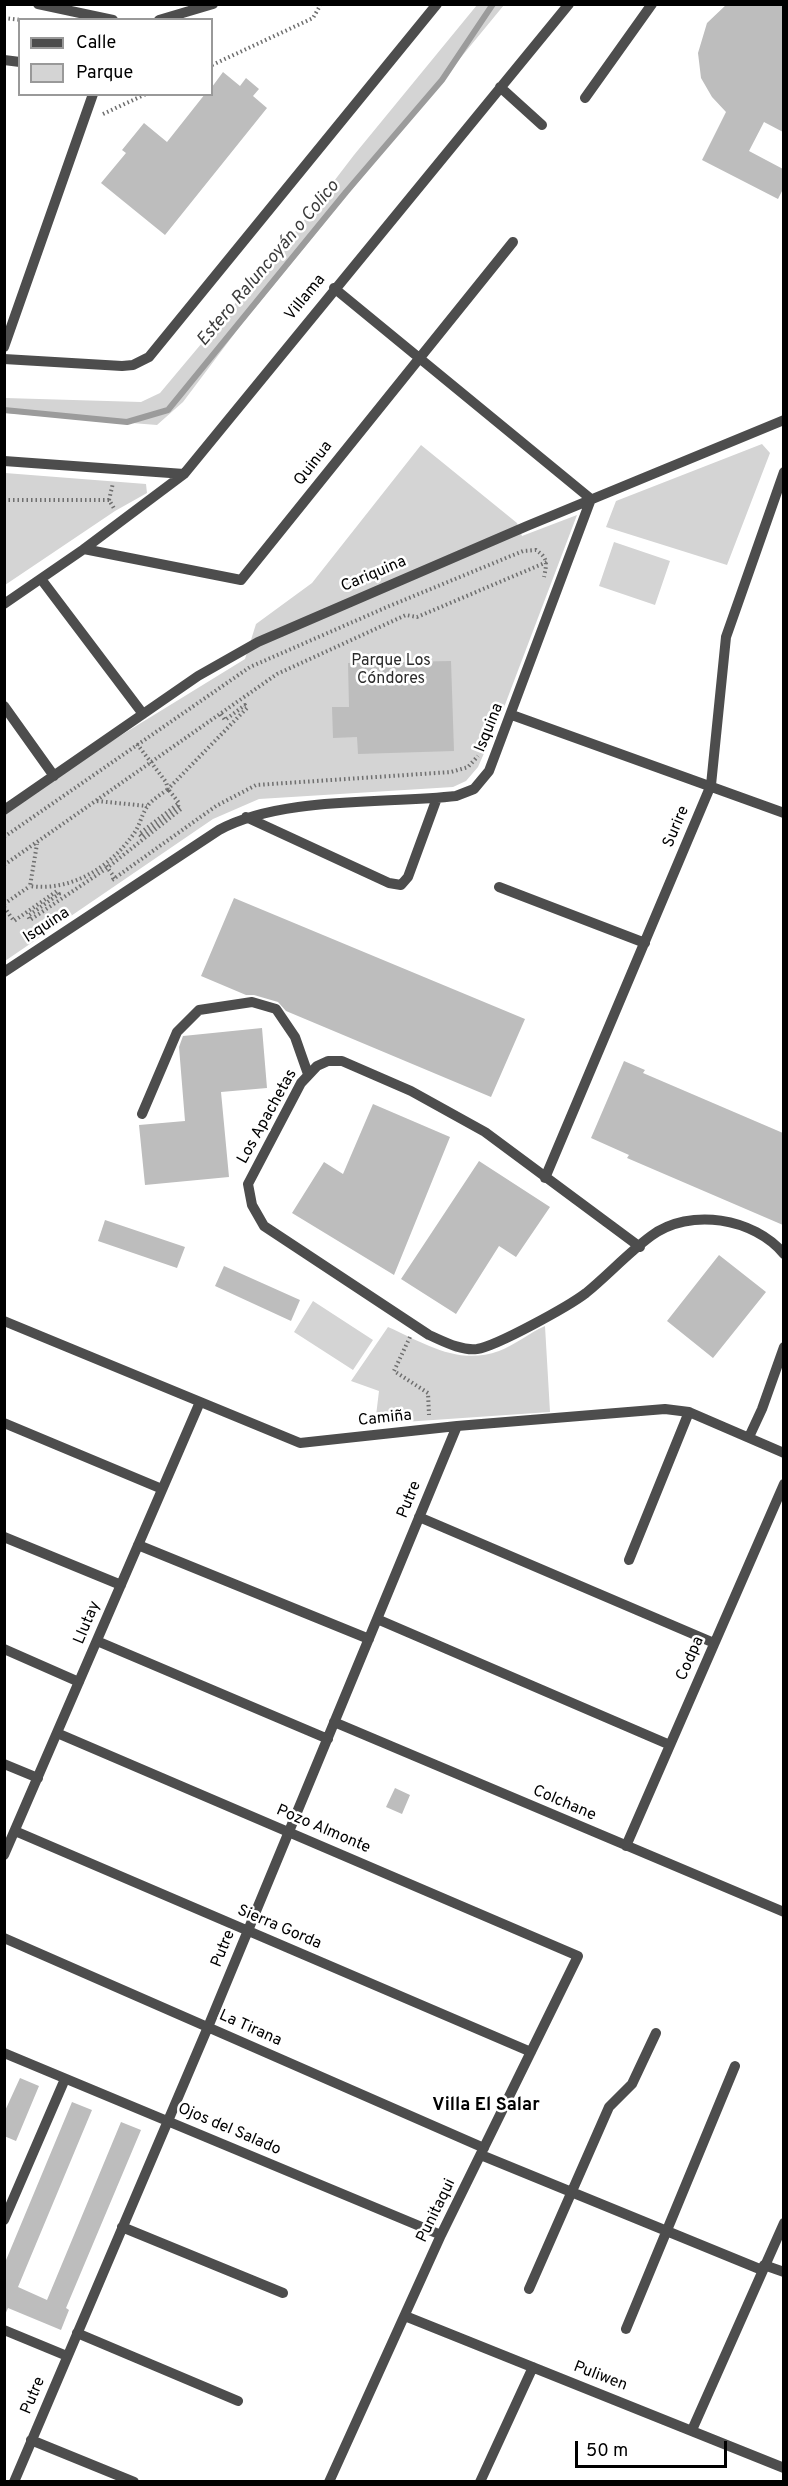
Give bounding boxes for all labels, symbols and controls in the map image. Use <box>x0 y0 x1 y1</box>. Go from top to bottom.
legend <box>18 18 213 96</box>
text: Calle <box>76 32 116 55</box>
text: Parque <box>76 62 133 85</box>
water label: Estero Raluncoyán o Colico <box>193 177 345 351</box>
street label: Villama <box>282 271 330 325</box>
street label: Quinua <box>291 438 337 490</box>
street label: Cariquina <box>339 553 409 597</box>
park label: Parque Los Cóndores <box>351 652 431 690</box>
street label: Isquina <box>472 701 508 755</box>
street label: Surire <box>660 803 694 851</box>
street label: Isquina <box>20 904 74 948</box>
street label: Los Apachetas <box>234 1066 302 1168</box>
street label: Camiña <box>357 1407 413 1431</box>
street label: Putre <box>394 1478 426 1522</box>
street label: Llutay <box>70 1599 106 1647</box>
street label: Codpa <box>673 1634 709 1684</box>
street label: Colchane <box>529 1782 599 1826</box>
street label: Pozo Almonte <box>273 1802 373 1858</box>
street label: Sierra Gorda <box>234 1902 324 1954</box>
street label: Putre <box>208 1927 240 1971</box>
street label: La Tirana <box>216 2007 284 2051</box>
district label: Villa El Salar <box>432 2095 540 2117</box>
street label: Ojos del Salado <box>175 2100 283 2160</box>
street label: Punitaqui <box>413 2176 461 2246</box>
street label: Puliwen <box>570 2358 630 2396</box>
street label: Putre <box>18 2374 50 2418</box>
scale bar <box>578 2429 730 2467</box>
text: 50 m <box>586 2440 628 2463</box>

